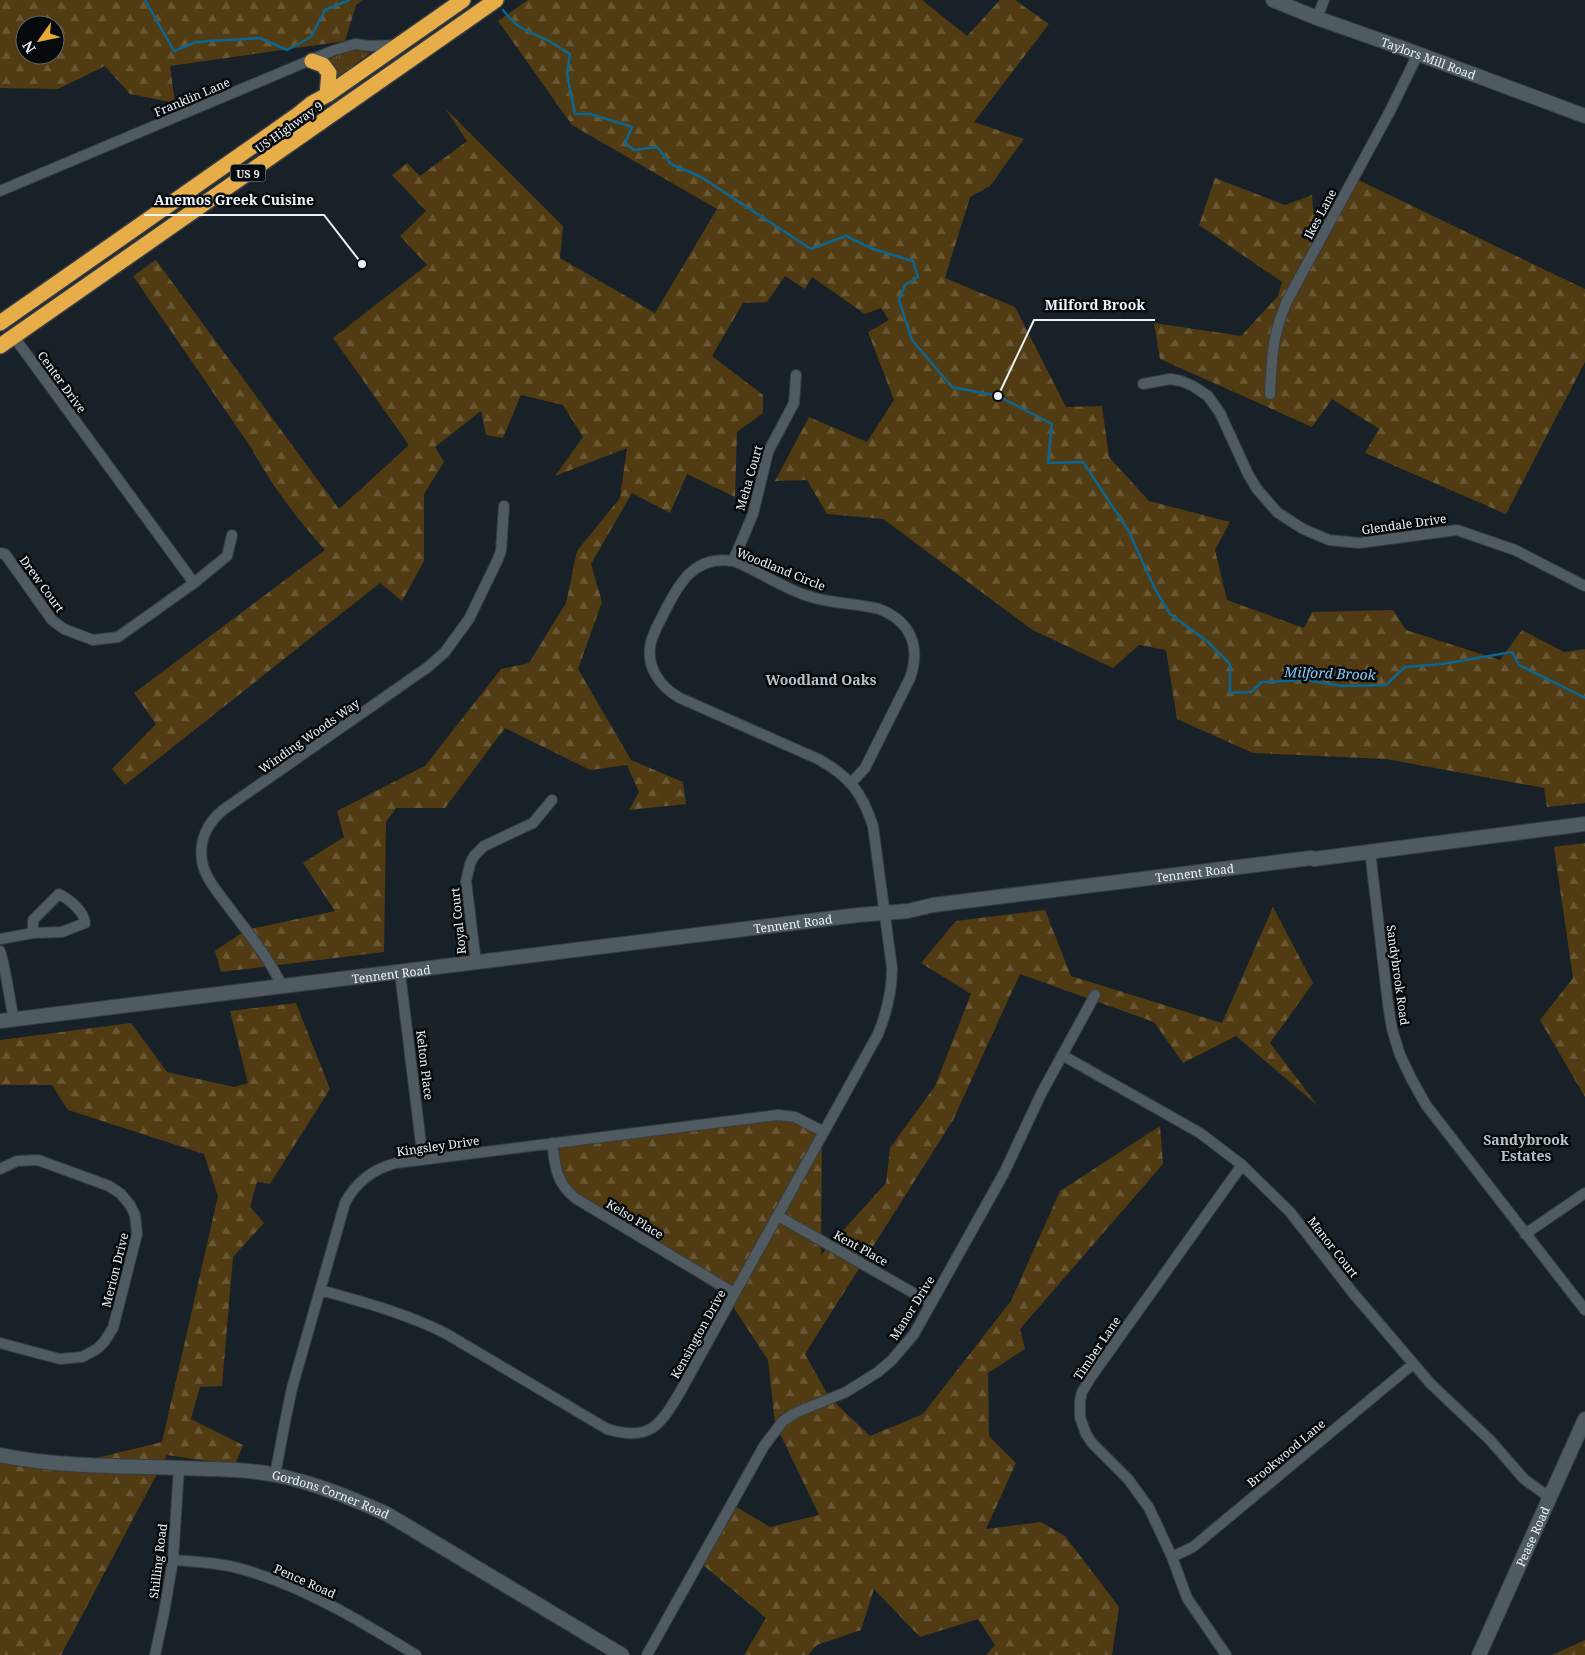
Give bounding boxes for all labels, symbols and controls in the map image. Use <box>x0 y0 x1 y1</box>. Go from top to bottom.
north arrow <box>15 15 65 65</box>
street label: Taylors Mill Road <box>1379 33 1479 83</box>
text: N <box>18 38 40 57</box>
street label: Franklin Lane <box>151 73 233 121</box>
street label: US Highway 9 <box>252 97 326 157</box>
road number: US 9 <box>230 164 266 182</box>
callout: Anemos Greek Cuisine <box>144 186 324 215</box>
street label: Ikes Lane <box>1300 186 1340 242</box>
text: Anemos Greek Cuisine <box>154 190 314 209</box>
callout: Milford Brook <box>1034 291 1155 320</box>
text: Milford Brook <box>1045 295 1145 314</box>
street label: Center Drive <box>34 348 90 416</box>
street label: Meha Court <box>732 443 766 513</box>
street label: Glendale Drive <box>1361 510 1447 538</box>
street label: Woodland Circle <box>734 543 828 595</box>
street label: Drew Court <box>16 552 68 616</box>
water label: Milford Brook <box>1283 662 1377 684</box>
district label: Woodland Oaks <box>766 670 877 689</box>
street label: Winding Woods Way <box>255 695 363 777</box>
street label: Tennent Road <box>1154 859 1236 886</box>
street label: Royal Court <box>446 887 470 955</box>
street label: Tennent Road <box>753 910 834 937</box>
street label: Sandybrook Road <box>1383 924 1414 1027</box>
street label: Tennent Road <box>351 960 432 987</box>
street label: Kelton Place <box>412 1029 438 1101</box>
district label: Sandybrook Estates <box>1483 1130 1569 1165</box>
street label: Kingsley Drive <box>395 1132 481 1160</box>
street label: Kelso Place <box>603 1195 667 1243</box>
street label: Manor Court <box>1304 1213 1362 1281</box>
street label: Kent Place <box>831 1226 891 1270</box>
street label: Merion Drive <box>97 1231 133 1309</box>
street label: Manor Drive <box>885 1273 939 1343</box>
street label: Kensington Drive <box>666 1286 730 1382</box>
street label: Timber Lane <box>1069 1313 1125 1383</box>
street label: Brookwood Lane <box>1243 1415 1329 1491</box>
street label: Gordons Corner Road <box>270 1466 393 1523</box>
street label: Pease Road <box>1511 1503 1553 1569</box>
street label: Shilling Road <box>145 1522 171 1600</box>
street label: Pence Road <box>271 1560 339 1602</box>

